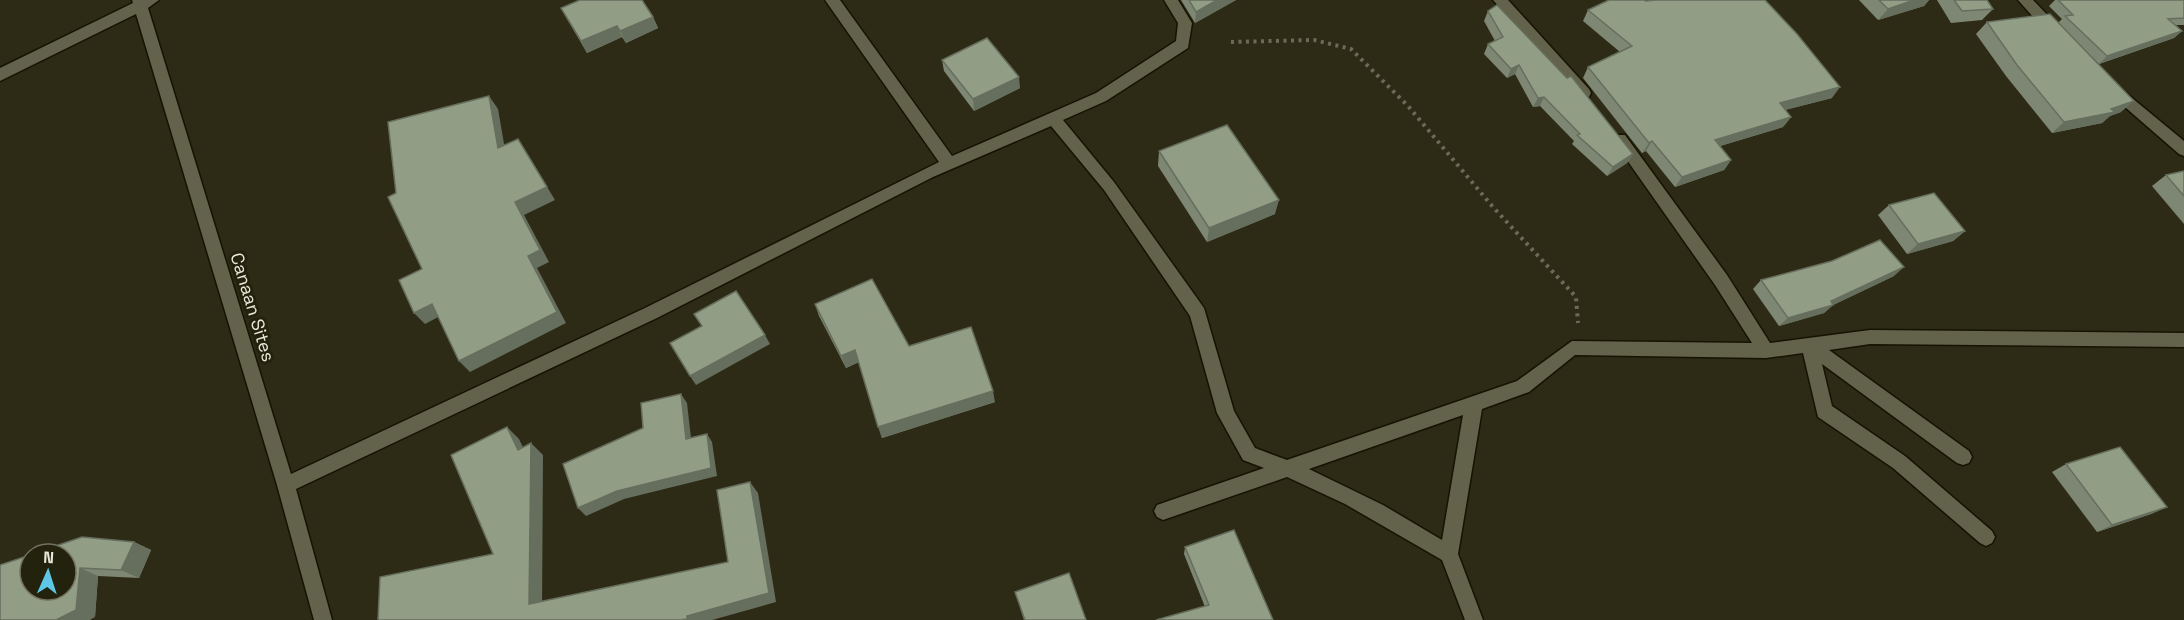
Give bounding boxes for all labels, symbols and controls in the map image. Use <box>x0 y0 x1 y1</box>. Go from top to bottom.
street label: Canaan Sites <box>226 250 280 364</box>
north arrow <box>18 542 78 602</box>
text: N <box>43 547 55 568</box>

